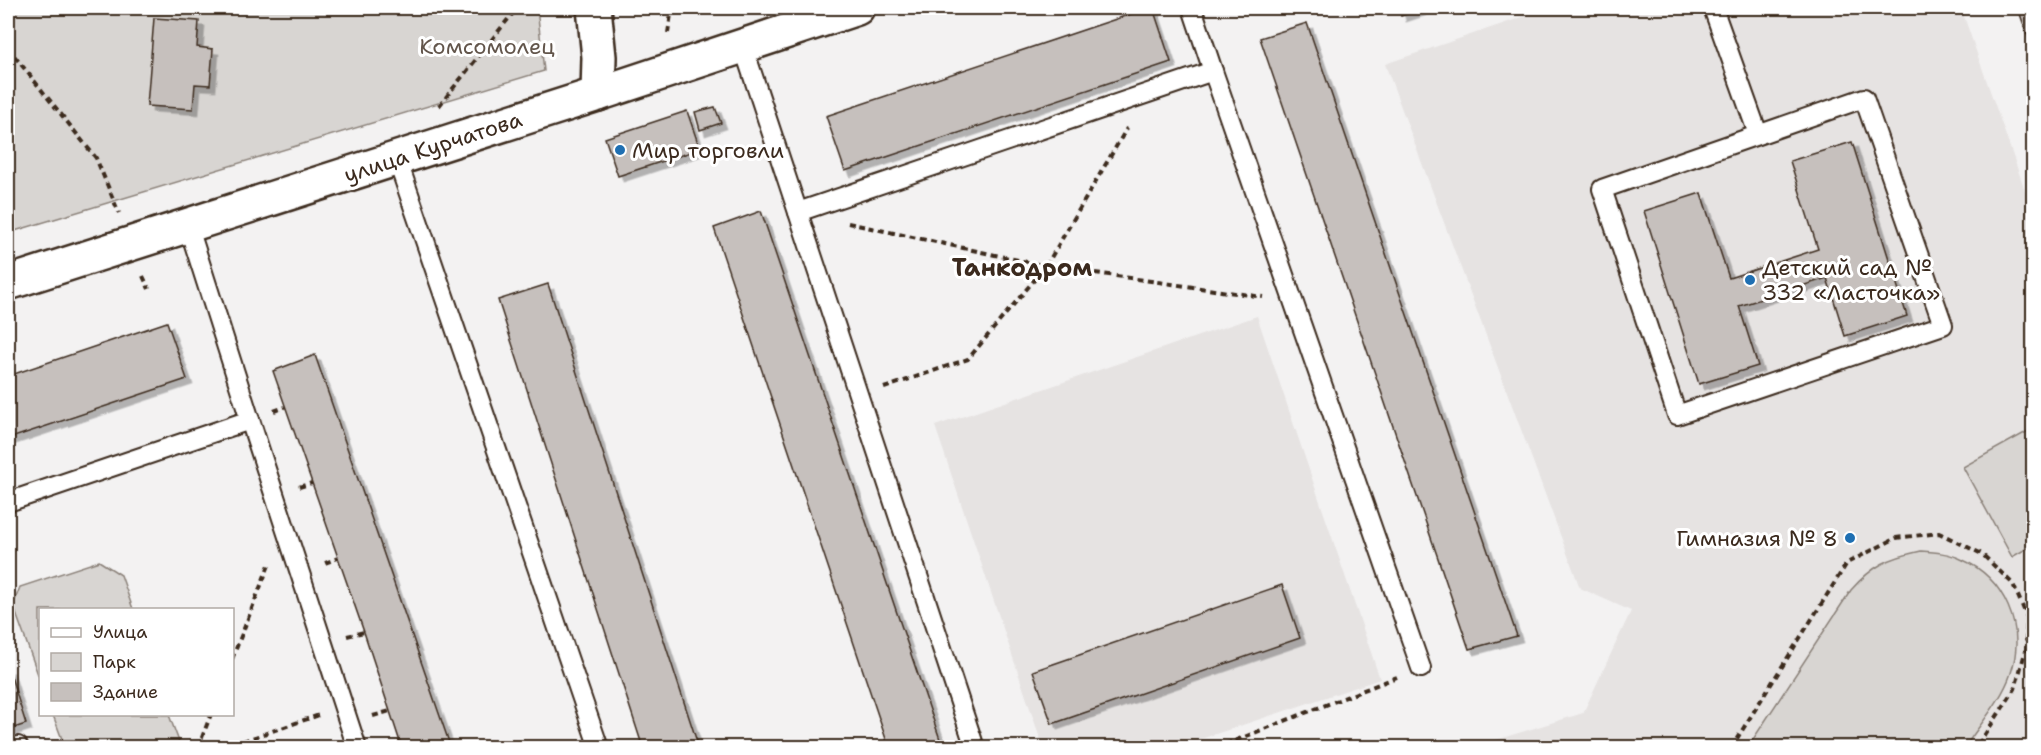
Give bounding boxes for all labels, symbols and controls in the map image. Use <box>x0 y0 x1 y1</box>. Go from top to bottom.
park label: Комсомолец <box>419 32 555 61</box>
street label: улица Курчатова <box>340 104 526 189</box>
place label: Мир торговли <box>632 136 784 165</box>
marker: Мир торговли <box>613 143 627 157</box>
district label: Танкодром <box>952 252 1092 284</box>
place label: Детский сад № 332 «Ласточка» <box>1762 253 1940 307</box>
marker: Детский сад № 332 «Ласточка» <box>1743 273 1757 287</box>
place label: Гимназия № 8 <box>1676 524 1838 553</box>
marker: Гимназия № 8 <box>1843 531 1857 545</box>
legend <box>39 608 234 716</box>
text: Улица <box>93 620 147 644</box>
text: Парк <box>93 650 136 674</box>
text: Здание <box>93 680 158 704</box>

